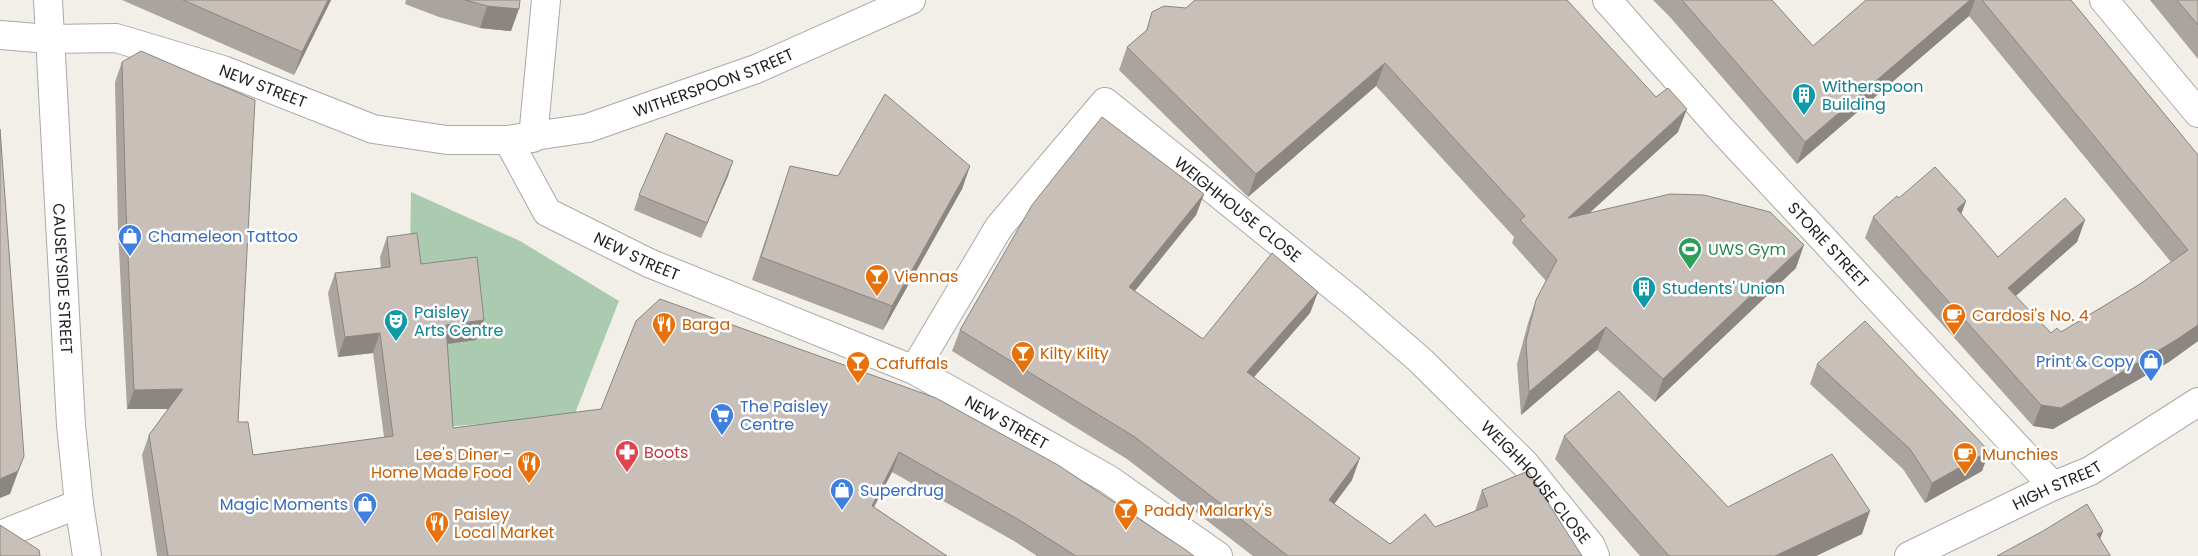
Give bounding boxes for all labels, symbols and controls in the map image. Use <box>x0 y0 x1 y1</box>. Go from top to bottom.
street label: WITHERSPOON STREET <box>630 42 797 123</box>
street label: NEW STREET <box>216 58 311 114</box>
place label: Witherspoon Building <box>1822 75 1923 116</box>
building icon: Witherspoon Building <box>1791 82 1817 116</box>
street label: WEIGHHOUSE CLOSE <box>1170 151 1306 267</box>
street label: STORIE STREET <box>1783 197 1875 293</box>
street label: CAUSEYSIDE STREET <box>48 203 79 355</box>
shop icon: Chameleon Tattoo <box>117 223 143 257</box>
place label: Chameleon Tattoo <box>148 225 298 248</box>
street label: NEW STREET <box>590 226 683 286</box>
sports icon: UWS Gym <box>1677 236 1703 270</box>
place label: UWS Gym <box>1708 238 1786 261</box>
bar icon: Viennas <box>864 263 890 297</box>
place label: Viennas <box>894 265 958 288</box>
building icon: Students' Union <box>1631 275 1657 309</box>
place label: Students' Union <box>1662 277 1785 300</box>
place label: Paisley Arts Centre <box>414 301 504 342</box>
cafe icon: Cardosi's No. 4 <box>1941 302 1967 336</box>
place label: Cardosi's No. 4 <box>1972 304 2089 327</box>
theatre icon: Paisley Arts Centre <box>383 308 409 342</box>
restaurant icon: Barga <box>651 311 677 345</box>
place label: Barga <box>682 313 730 336</box>
bar icon: Kilty Kilty <box>1010 340 1036 374</box>
place label: Kilty Kilty <box>1040 342 1109 365</box>
shop icon: Print & Copy <box>2138 348 2164 382</box>
bar icon: Cafuffals <box>845 350 871 384</box>
place label: Print & Copy <box>2036 350 2134 373</box>
place label: Cafuffals <box>876 352 948 375</box>
street label: NEW STREET <box>961 389 1053 455</box>
place label: The Paisley Centre <box>740 395 828 436</box>
supermarket icon: The Paisley Centre <box>709 402 735 436</box>
street label: WEIGHHOUSE CLOSE <box>1476 415 1596 549</box>
pharmacy icon: Boots <box>614 439 640 473</box>
place label: Boots <box>644 441 688 464</box>
cafe icon: Munchies <box>1952 441 1978 475</box>
place label: Lee's Diner - Home Made Food <box>371 443 512 484</box>
place label: Munchies <box>1982 443 2058 466</box>
restaurant icon: Lee's Diner - Home Made Food <box>516 450 542 484</box>
street label: HIGH STREET <box>2008 455 2106 516</box>
shop icon: Superdrug <box>829 477 855 511</box>
place label: Superdrug <box>860 479 944 502</box>
shop icon: Magic Moments <box>352 491 378 525</box>
place label: Magic Moments <box>220 493 348 516</box>
bar icon: Paddy Malarky's <box>1113 497 1139 531</box>
place label: Paddy Malarky's <box>1144 499 1272 522</box>
place label: Paisley Local Market <box>454 503 555 544</box>
restaurant icon: Paisley Local Market <box>424 510 450 544</box>

